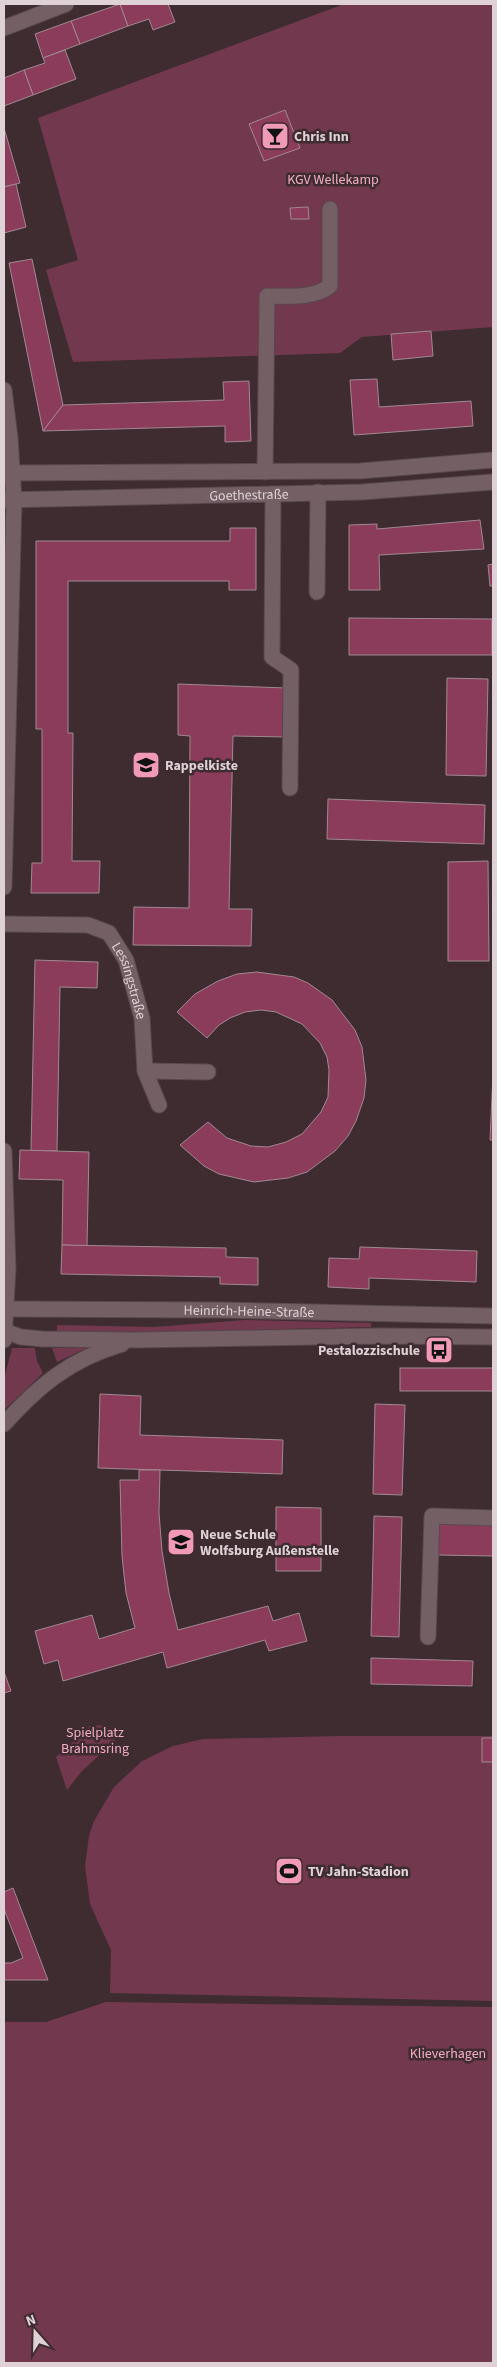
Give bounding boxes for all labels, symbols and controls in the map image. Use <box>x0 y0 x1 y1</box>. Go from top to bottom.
bar icon: Chris Inn <box>260 121 290 151</box>
place label: Chris Inn <box>294 127 349 147</box>
park label: KGV Wellekamp <box>287 170 379 190</box>
street label: Goethestraße <box>209 485 289 506</box>
school or university icon: Rappelkiste <box>131 750 161 780</box>
place label: Rappelkiste <box>165 756 238 776</box>
street label: Lessingstraße <box>106 939 151 1022</box>
street label: Heinrich-Heine-Straße <box>184 1301 315 1323</box>
bus stop icon: Pestalozzischule <box>424 1335 454 1365</box>
place label: Pestalozzischule <box>318 1341 420 1361</box>
place label: Neue Schule Wolfsburg Außenstelle <box>200 1525 339 1561</box>
school or university icon: Neue Schule Wolfsburg Außenstelle <box>166 1527 196 1557</box>
park label: Spielplatz Brahmsring <box>61 1723 129 1759</box>
sports icon: TV Jahn-Stadion <box>274 1856 304 1886</box>
place label: TV Jahn-Stadion <box>308 1862 409 1882</box>
park label: Klieverhagen <box>410 2044 486 2064</box>
north arrow <box>10 2307 60 2357</box>
text: N <box>23 2310 39 2332</box>

